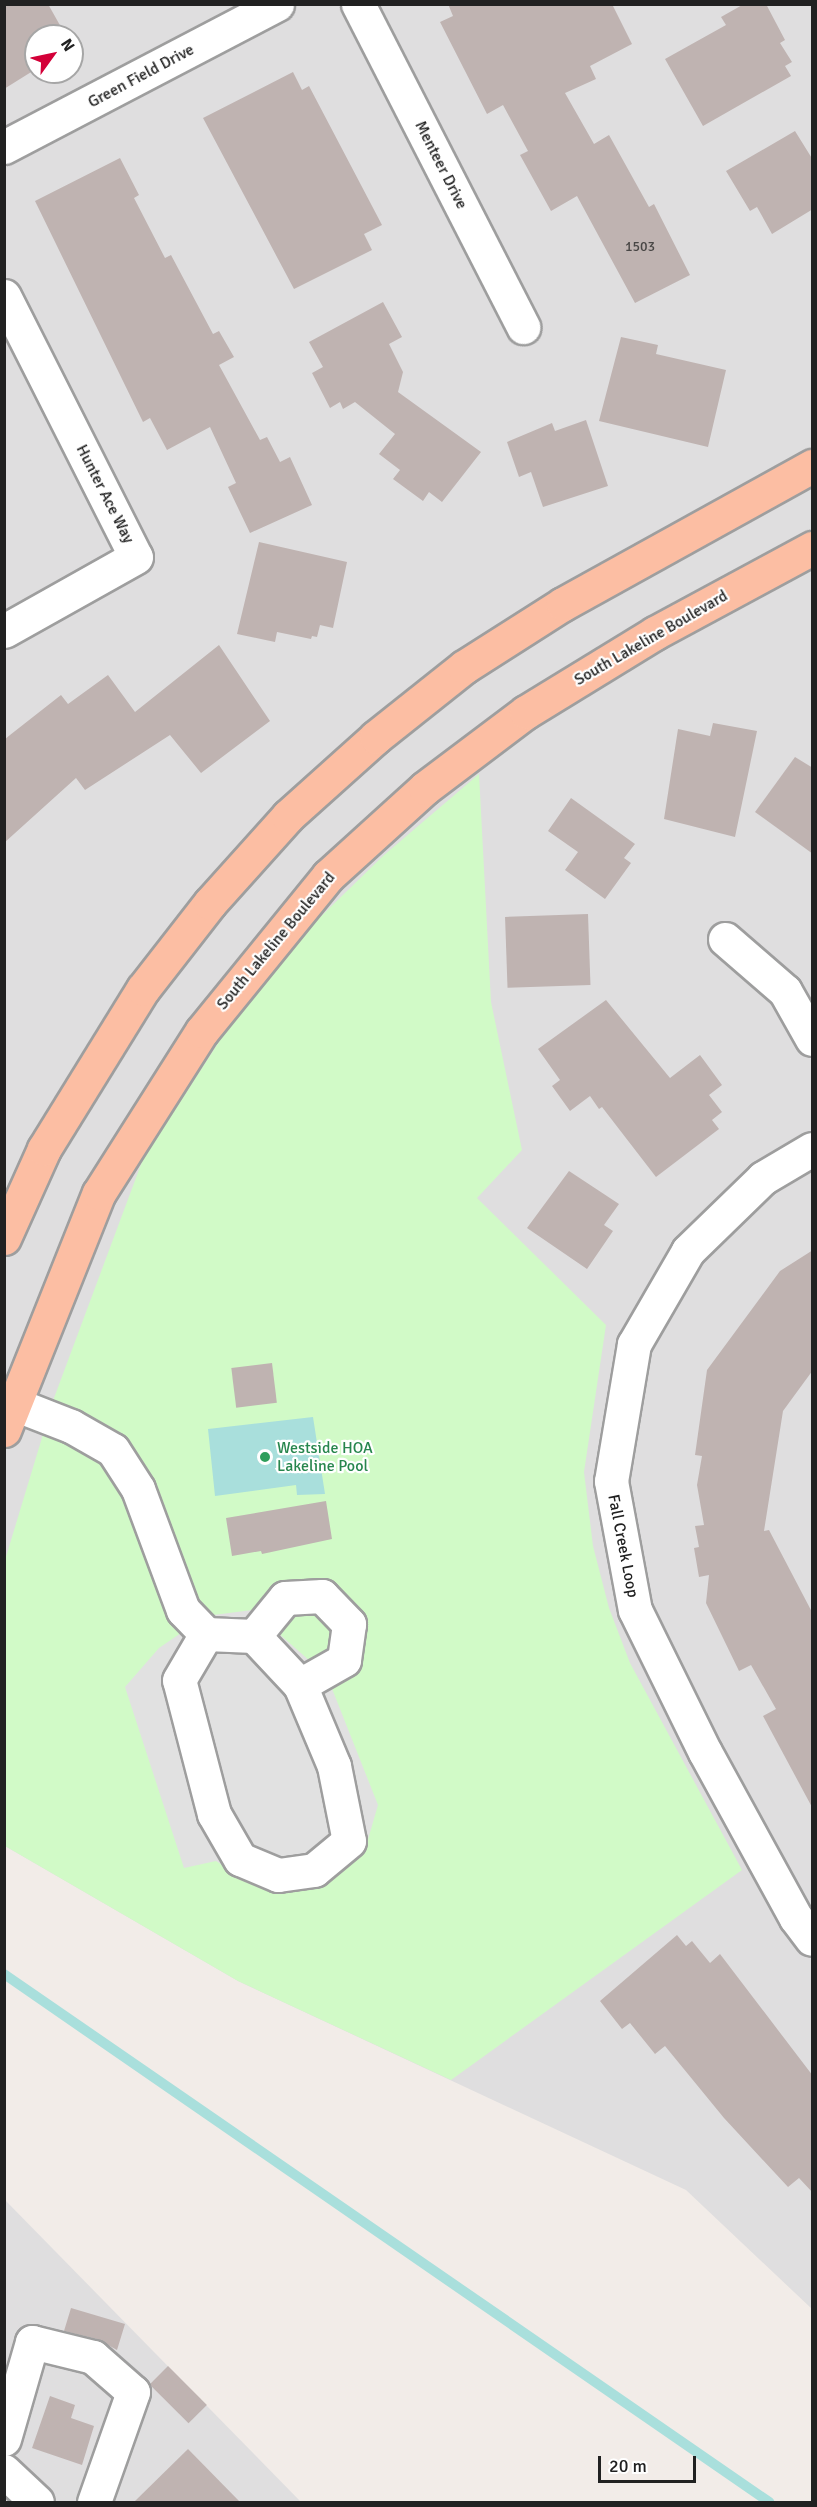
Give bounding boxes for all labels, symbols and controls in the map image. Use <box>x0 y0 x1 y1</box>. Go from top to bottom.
north arrow <box>24 24 84 84</box>
text: N <box>56 35 79 55</box>
street label: Green Field Drive <box>85 40 197 112</box>
street label: Menteer Drive <box>411 118 471 212</box>
house number: 1503 <box>625 239 655 255</box>
street label: Hunter Ace Way <box>72 441 138 547</box>
street label: South Lakeline Boulevard <box>571 586 731 690</box>
street label: South Lakeline Boulevard <box>213 868 339 1014</box>
place label: Westside HOA Lakeline Pool <box>277 1438 373 1476</box>
marker: Westside HOA Lakeline Pool <box>258 1450 272 1464</box>
street label: Fall Creek Loop <box>604 1493 642 1599</box>
scale bar <box>601 2444 698 2482</box>
text: 20 m <box>609 2455 647 2477</box>

